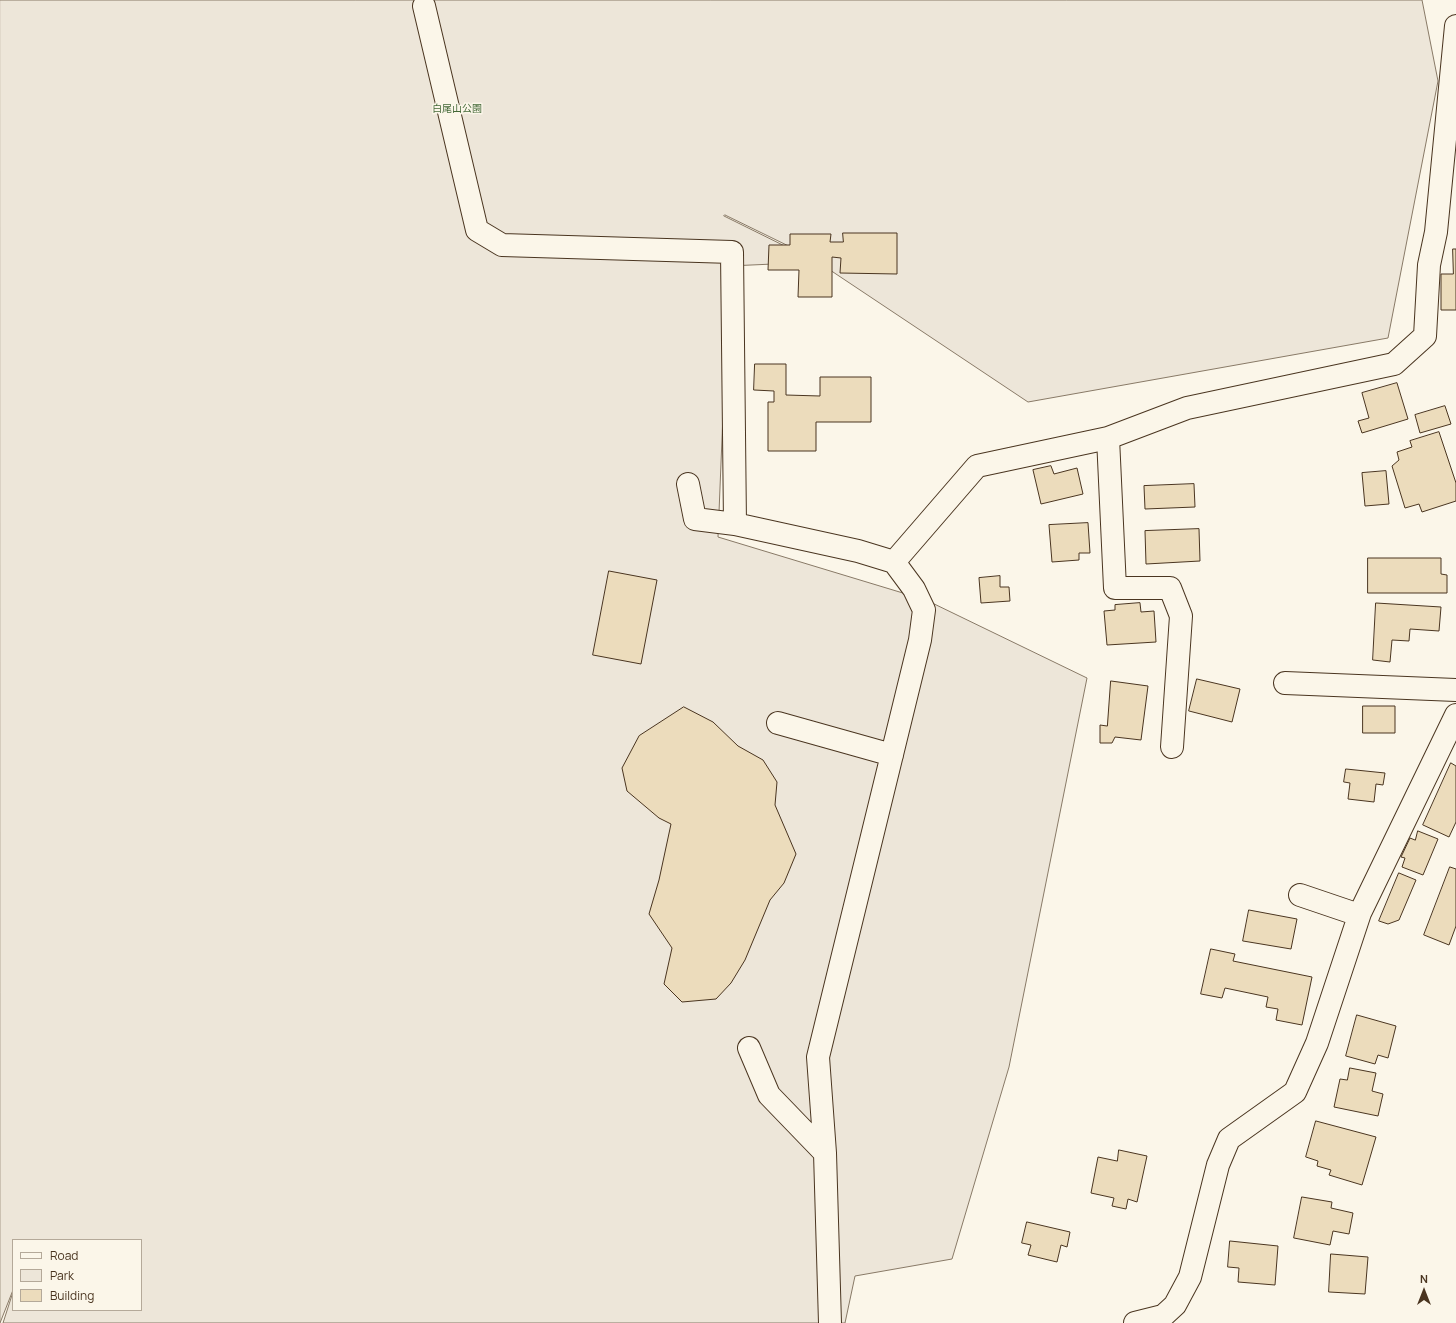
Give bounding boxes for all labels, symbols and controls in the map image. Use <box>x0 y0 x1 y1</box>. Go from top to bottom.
park label: 白尾山公園 <box>432 103 482 115</box>
legend <box>12 1239 142 1311</box>
text: Road <box>50 1247 78 1264</box>
text: Park <box>50 1267 74 1284</box>
north arrow <box>1404 1271 1444 1311</box>
text: N <box>1420 1271 1428 1286</box>
text: Building <box>50 1287 94 1304</box>

